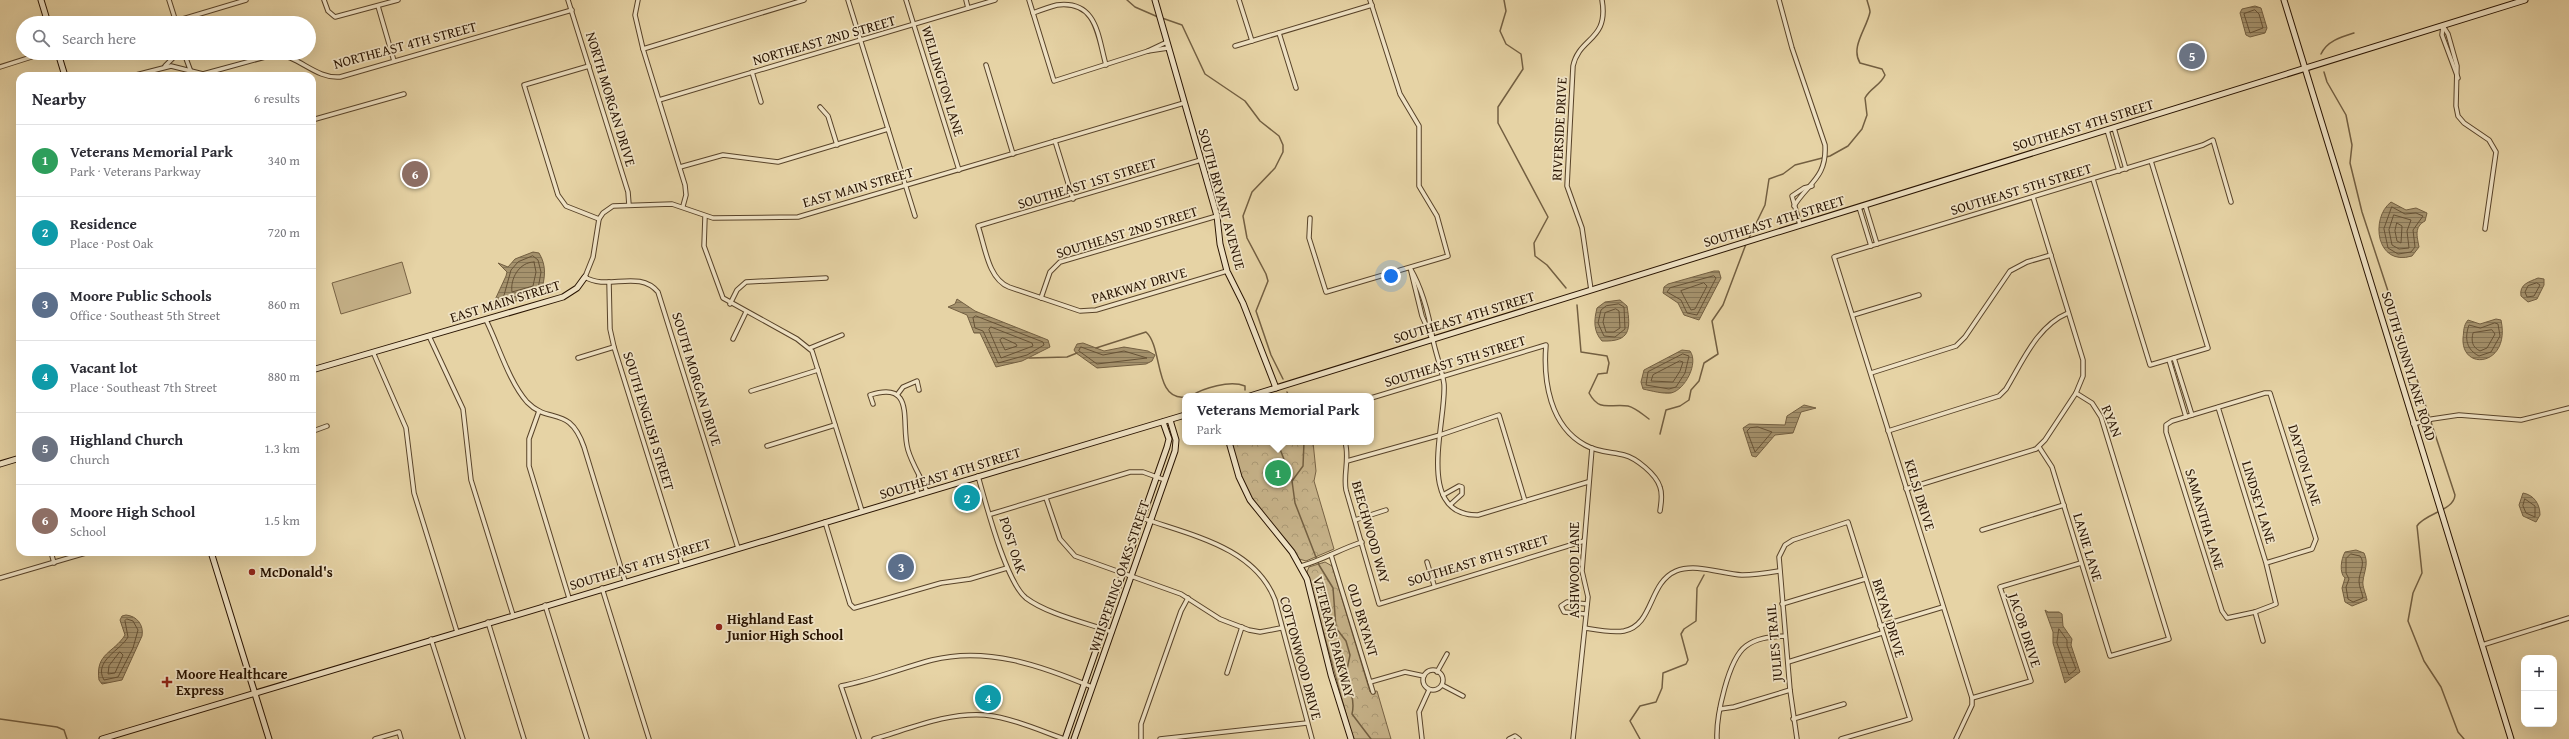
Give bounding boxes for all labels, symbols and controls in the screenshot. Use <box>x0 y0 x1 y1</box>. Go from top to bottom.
street label: NORTHEAST 2ND STREET <box>750 10 898 70</box>
search box <box>16 16 316 60</box>
street label: NORTHEAST 4TH STREET <box>331 16 479 74</box>
street label: WELLINGTON LANE <box>917 23 969 139</box>
icon: search <box>30 27 52 49</box>
text: Search here <box>62 28 136 49</box>
street label: NORTH MORGAN DRIVE <box>581 29 641 169</box>
pin: 5 <box>2179 41 2205 71</box>
street label: RIVERSIDE DRIVE <box>1546 77 1572 181</box>
text: Nearby <box>32 86 86 111</box>
text: 6 results <box>254 89 300 108</box>
street label: SOUTHEAST 4TH STREET <box>2010 94 2156 156</box>
street label: SOUTH BRYANT AVENUE <box>1193 126 1251 272</box>
text: Veterans Memorial Park <box>70 141 233 162</box>
text: 1 <box>42 151 48 170</box>
text: 340 m <box>268 151 300 170</box>
street label: SOUTHEAST 1ST STREET <box>1015 152 1159 214</box>
street label: SOUTHEAST 5TH STREET <box>1948 158 2094 220</box>
pin: 6 <box>402 159 428 189</box>
text: Park · Veterans Parkway <box>70 162 201 181</box>
street label: EAST MAIN STREET <box>800 162 916 212</box>
street label: SOUTHEAST 4TH STREET <box>1701 190 1847 252</box>
street label: SOUTHEAST 2ND STREET <box>1054 201 1200 263</box>
text: Residence <box>70 213 137 234</box>
text: 2 <box>42 223 48 242</box>
text: 720 m <box>268 223 300 242</box>
text: Place · Post Oak <box>70 234 153 253</box>
street label: PARKWAY DRIVE <box>1089 262 1189 308</box>
your location <box>1381 266 1401 286</box>
street label: EAST MAIN STREET <box>447 275 563 327</box>
text: Moore Public Schools <box>70 285 212 306</box>
street label: SOUTHEAST 4TH STREET <box>1391 286 1537 348</box>
street label: SOUTH SUNNYLANE ROAD <box>2377 289 2441 443</box>
text: 3 <box>42 295 48 314</box>
text: 860 m <box>268 295 300 314</box>
text: Office · Southeast 5th Street <box>70 306 220 325</box>
street label: SOUTH MORGAN DRIVE <box>667 310 727 448</box>
street label: SOUTHEAST 5TH STREET <box>1382 330 1528 392</box>
street label: SOUTH ENGLISH STREET <box>618 349 680 493</box>
text: Vacant lot <box>70 357 138 378</box>
text: 4 <box>42 367 48 386</box>
text: 880 m <box>268 367 300 386</box>
text: Place · Southeast 7th Street <box>70 378 217 397</box>
popup <box>1182 393 1374 445</box>
text: Veterans Memorial Park <box>1197 399 1359 420</box>
street label: RYAN <box>2097 402 2127 440</box>
text: Park <box>1197 420 1222 439</box>
street label: DAYTON LANE <box>2283 422 2327 508</box>
text: Highland Church <box>70 429 183 450</box>
text: 5 <box>42 439 48 458</box>
text: 1.3 km <box>264 439 300 458</box>
street label: SOUTHEAST 4TH STREET <box>877 442 1023 504</box>
text: Church <box>70 450 109 469</box>
street label: KELSI DRIVE <box>1900 457 1940 533</box>
pin: 1 <box>1265 458 1291 488</box>
street label: LINDSEY LANE <box>2237 458 2281 546</box>
street label: SAMANTHA LANE <box>2180 466 2230 572</box>
street label: BEECHWOOD WAY <box>1347 478 1395 586</box>
pin: 2 <box>954 483 980 513</box>
street label: WHISPERING OAKS STREET <box>1084 497 1154 655</box>
text: Moore High School <box>70 501 195 522</box>
street label: LANIE LANE <box>2068 510 2108 584</box>
text: 6 <box>42 511 48 530</box>
text: 1.5 km <box>264 511 300 530</box>
street label: POST OAK <box>994 514 1032 577</box>
text: School <box>70 522 106 541</box>
street label: ASHWOOD LANE <box>1564 522 1584 618</box>
street label: SOUTHEAST 8TH STREET <box>1405 529 1551 591</box>
street label: SOUTHEAST 4TH STREET <box>567 533 713 595</box>
pin: 3 <box>888 552 914 582</box>
place label: McDonald's <box>260 562 333 582</box>
marker: McDonald's <box>247 567 257 577</box>
street label: VETERANS PARKWAY <box>1308 574 1360 700</box>
street label: BRYAN DRIVE <box>1868 576 1910 660</box>
street label: OLD BRYANT <box>1342 581 1384 659</box>
street label: JACOB DRIVE <box>2003 588 2046 670</box>
street label: COTTONWOOD DRIVE <box>1275 594 1327 722</box>
street label: JULIES TRAIL <box>1761 603 1788 684</box>
place label: Highland East Junior High School <box>725 609 844 645</box>
marker: Highland East Junior High School <box>714 622 724 632</box>
map controls <box>2521 655 2557 727</box>
button: + <box>2521 655 2557 691</box>
place label: Moore Healthcare Express <box>176 664 288 700</box>
marker: Moore Healthcare Express <box>161 676 173 688</box>
pin: 4 <box>975 683 1001 713</box>
button: − <box>2521 691 2557 727</box>

